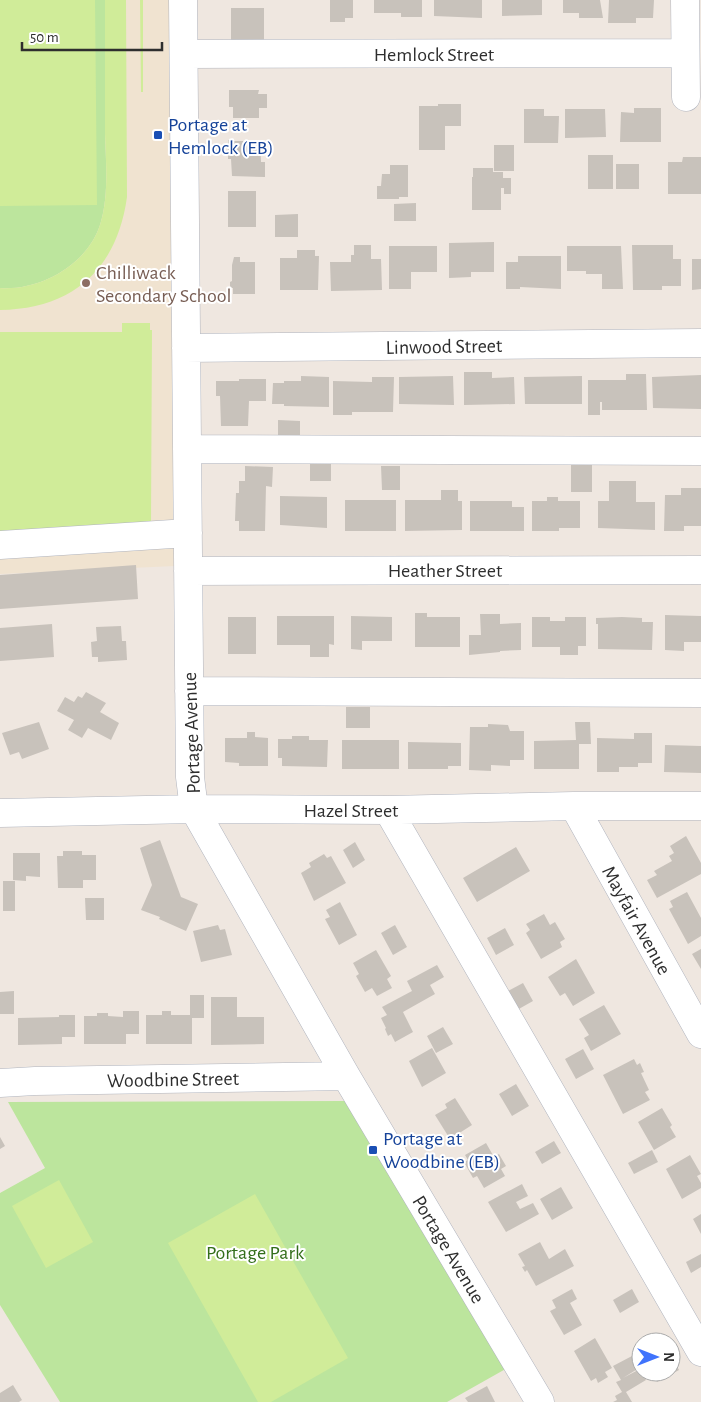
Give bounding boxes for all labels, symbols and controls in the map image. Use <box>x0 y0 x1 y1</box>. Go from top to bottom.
scale bar <box>22 20 162 52</box>
text: 50 m <box>30 30 59 45</box>
street label: Hemlock Street <box>374 45 495 65</box>
place label: Portage at Hemlock (EB) <box>168 115 274 158</box>
marker: Portage at Hemlock (EB) <box>152 129 164 141</box>
place label: Chilliwack Secondary School <box>96 263 232 306</box>
marker: Chilliwack Secondary School <box>80 277 92 289</box>
street label: Linwood Street <box>386 336 503 358</box>
street label: Heather Street <box>388 561 503 581</box>
street label: Portage Avenue <box>180 672 204 794</box>
street label: Hazel Street <box>303 801 399 821</box>
street label: Mayfair Avenue <box>598 863 674 978</box>
street label: Woodbine Street <box>107 1069 240 1091</box>
place label: Portage at Woodbine (EB) <box>383 1129 500 1172</box>
marker: Portage at Woodbine (EB) <box>367 1144 379 1156</box>
street label: Portage Avenue <box>408 1192 488 1307</box>
park label: Portage Park <box>206 1243 304 1263</box>
north arrow <box>631 1332 681 1382</box>
text: N <box>661 1352 675 1362</box>

